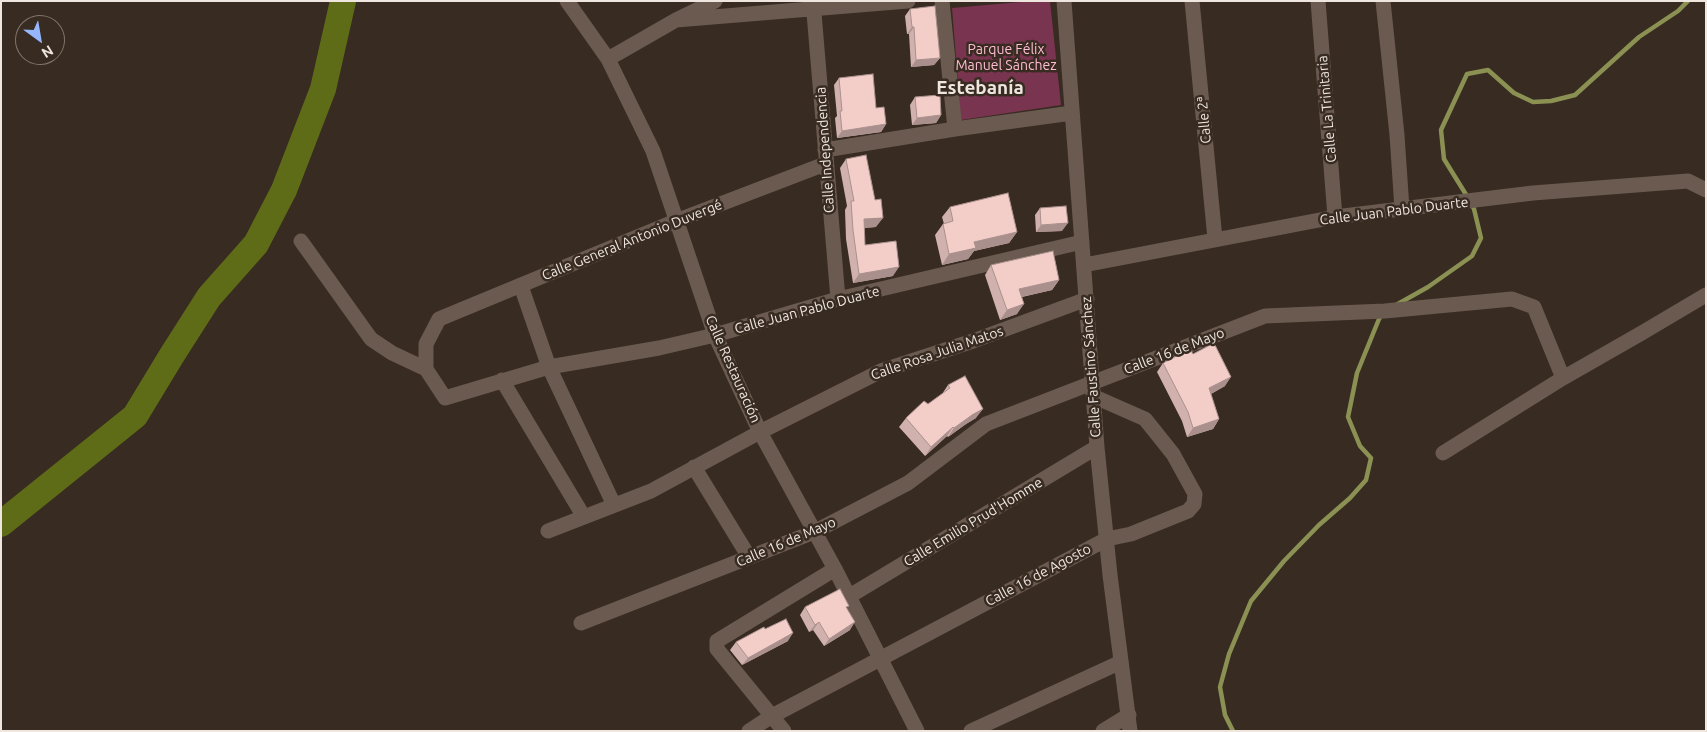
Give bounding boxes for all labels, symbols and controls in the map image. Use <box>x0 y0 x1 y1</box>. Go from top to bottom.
north arrow <box>15 15 65 65</box>
park label: Parque Félix Manuel Sánchez <box>955 41 1057 74</box>
text: N <box>39 42 56 61</box>
street label: Calle La Trinitaria <box>1314 55 1340 163</box>
district label: Estebanía <box>936 77 1024 99</box>
street label: Calle Independencia <box>812 86 838 214</box>
street label: Calle 2ª <box>1194 96 1214 144</box>
street label: Calle Juan Pablo Duarte <box>1319 194 1469 228</box>
street label: Calle General Antonio Duvergé <box>539 196 725 284</box>
street label: Calle Juan Pablo Duarte <box>733 283 881 337</box>
street label: Calle Faustino Sánchez <box>1078 296 1104 438</box>
street label: Calle Restauración <box>702 313 764 425</box>
street label: Calle Rosa Julia Matos <box>869 322 1005 384</box>
street label: Calle 16 de Mayo <box>1121 324 1227 378</box>
street label: Calle Emilio Prud'Homme <box>901 474 1045 570</box>
street label: Calle 16 de Mayo <box>734 513 838 571</box>
street label: Calle 16 de Agosto <box>982 540 1094 610</box>

